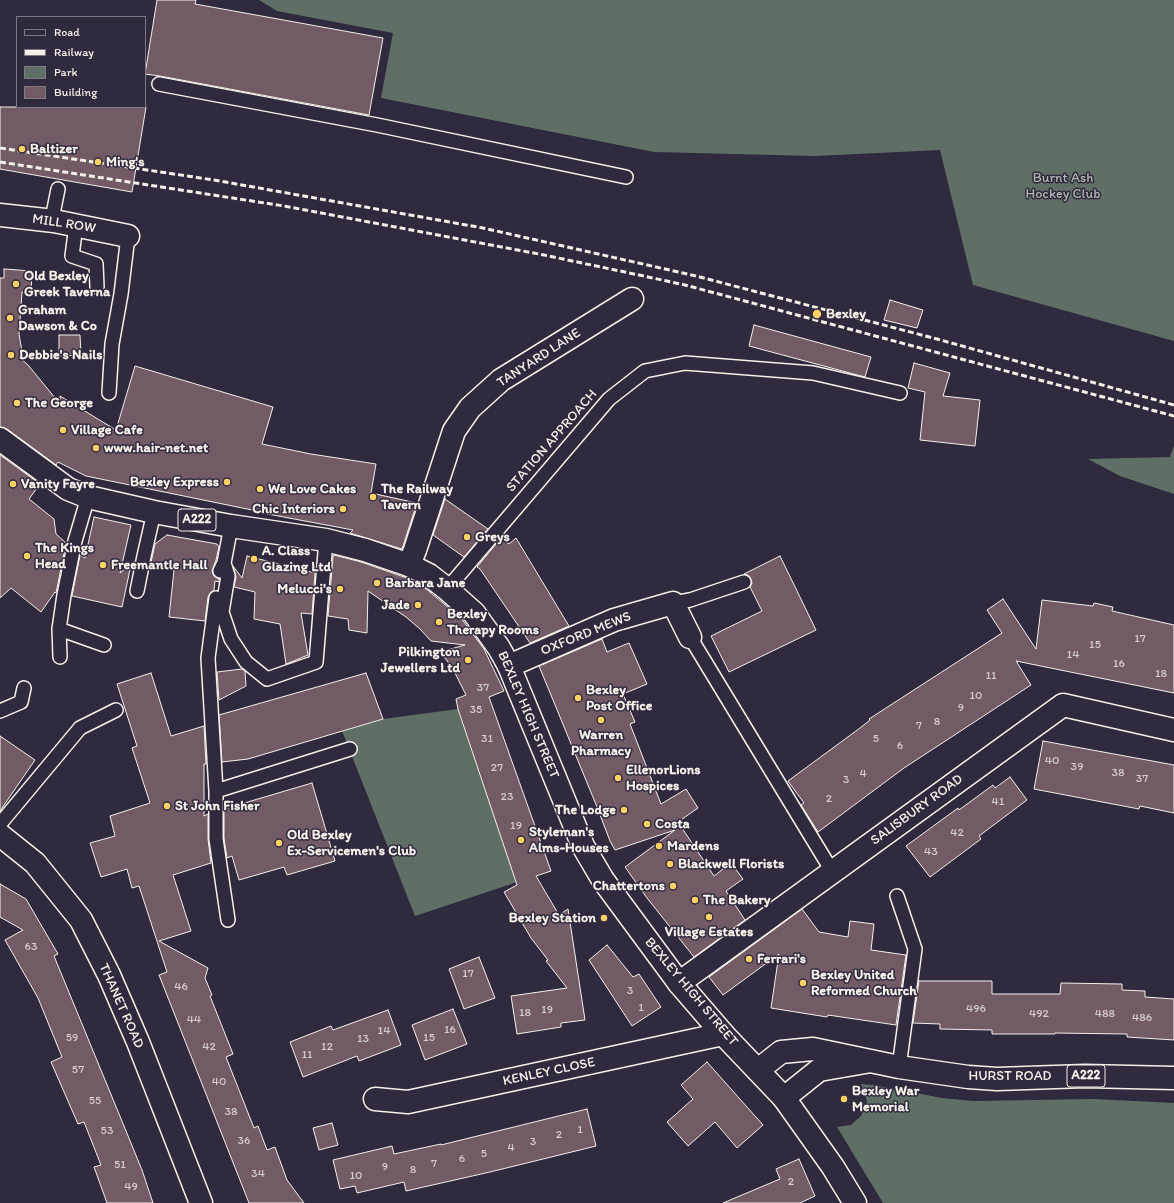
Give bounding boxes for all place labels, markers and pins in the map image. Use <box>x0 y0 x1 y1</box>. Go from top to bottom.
place label: Baltizer <box>30 141 78 157</box>
marker: Baltizer <box>17 144 27 154</box>
place label: Ming's <box>106 154 145 170</box>
marker: Ming's <box>93 157 103 167</box>
place label: Old Bexley Greek Taverna <box>24 268 110 300</box>
marker: Old Bexley Greek Taverna <box>11 279 21 289</box>
place label: Graham Dawson & Co <box>18 302 97 334</box>
place label: Bexley <box>826 306 866 322</box>
marker: Bexley <box>811 308 823 320</box>
marker: Graham Dawson & Co <box>5 313 15 323</box>
place label: Debbie's Nails <box>19 347 102 363</box>
marker: Debbie's Nails <box>6 350 16 360</box>
place label: The George <box>25 395 93 411</box>
marker: The George <box>12 398 22 408</box>
place label: Village Cafe <box>71 422 143 438</box>
marker: Village Cafe <box>58 425 68 435</box>
place label: www.hair-net.net <box>104 440 208 456</box>
marker: www.hair-net.net <box>91 443 101 453</box>
place label: Bexley Express <box>130 474 219 490</box>
place label: Vanity Fayre <box>21 476 95 492</box>
marker: Bexley Express <box>222 477 232 487</box>
marker: Vanity Fayre <box>8 479 18 489</box>
place label: We Love Cakes <box>268 481 356 497</box>
place label: The Railway Tavern <box>381 481 453 514</box>
marker: We Love Cakes <box>255 484 265 494</box>
marker: The Railway Tavern <box>368 492 378 502</box>
place label: Chic Interiors <box>252 501 335 517</box>
marker: Chic Interiors <box>338 504 348 514</box>
place label: Greys <box>475 529 510 545</box>
marker: Greys <box>462 532 472 542</box>
place label: The Kings Head <box>35 540 94 572</box>
place label: A. Class Glazing Ltd <box>262 543 331 576</box>
marker: The Kings Head <box>22 551 32 561</box>
marker: A. Class Glazing Ltd <box>249 554 259 564</box>
place label: Freemantle Hall <box>111 557 207 573</box>
marker: Freemantle Hall <box>98 560 108 570</box>
place label: Barbara Jane <box>385 575 465 591</box>
marker: Barbara Jane <box>372 578 382 588</box>
place label: Melucci's <box>277 581 332 597</box>
marker: Melucci's <box>335 584 345 594</box>
place label: Jade <box>382 597 410 613</box>
marker: Jade <box>413 600 423 610</box>
place label: Bexley Therapy Rooms <box>447 606 539 638</box>
marker: Bexley Therapy Rooms <box>434 617 444 627</box>
place label: Pilkington Jewellers Ltd <box>381 644 460 676</box>
marker: Pilkington Jewellers Ltd <box>463 655 473 665</box>
place label: Bexley Post Office <box>586 682 653 714</box>
marker: Bexley Post Office <box>573 693 583 703</box>
marker: Warren Pharmacy <box>596 715 606 725</box>
place label: Warren Pharmacy <box>571 727 631 760</box>
place label: EllenorLions Hospices <box>626 762 700 794</box>
marker: EllenorLions Hospices <box>613 773 623 783</box>
place label: St John Fisher <box>175 798 260 814</box>
marker: St John Fisher <box>162 801 172 811</box>
place label: The Lodge <box>555 802 616 818</box>
marker: The Lodge <box>619 805 629 815</box>
place label: Costa <box>655 816 690 832</box>
marker: Costa <box>642 819 652 829</box>
place label: Styleman's Alms-Houses <box>529 824 609 856</box>
place label: Old Bexley Ex-Servicemen's Club <box>287 827 416 860</box>
marker: Styleman's Alms-Houses <box>516 835 526 845</box>
marker: Old Bexley Ex-Servicemen's Club <box>274 838 284 848</box>
place label: Mardens <box>667 838 719 854</box>
marker: Mardens <box>654 841 664 851</box>
place label: Blackwell Florists <box>678 856 784 872</box>
marker: Blackwell Florists <box>665 859 675 869</box>
place label: Chattertons <box>593 878 665 894</box>
marker: Chattertons <box>668 881 678 891</box>
place label: The Bakery <box>703 892 770 908</box>
marker: The Bakery <box>690 895 700 905</box>
place label: Bexley Station <box>509 910 596 926</box>
marker: Village Estates <box>704 912 714 922</box>
marker: Bexley Station <box>599 913 609 923</box>
place label: Village Estates <box>665 924 753 940</box>
place label: Ferrari's <box>757 951 806 967</box>
marker: Ferrari's <box>744 954 754 964</box>
place label: Bexley United Reformed Church <box>811 967 917 1000</box>
marker: Bexley United Reformed Church <box>798 978 808 988</box>
place label: Bexley War Memorial <box>852 1083 919 1116</box>
marker: Bexley War Memorial <box>839 1094 849 1104</box>

